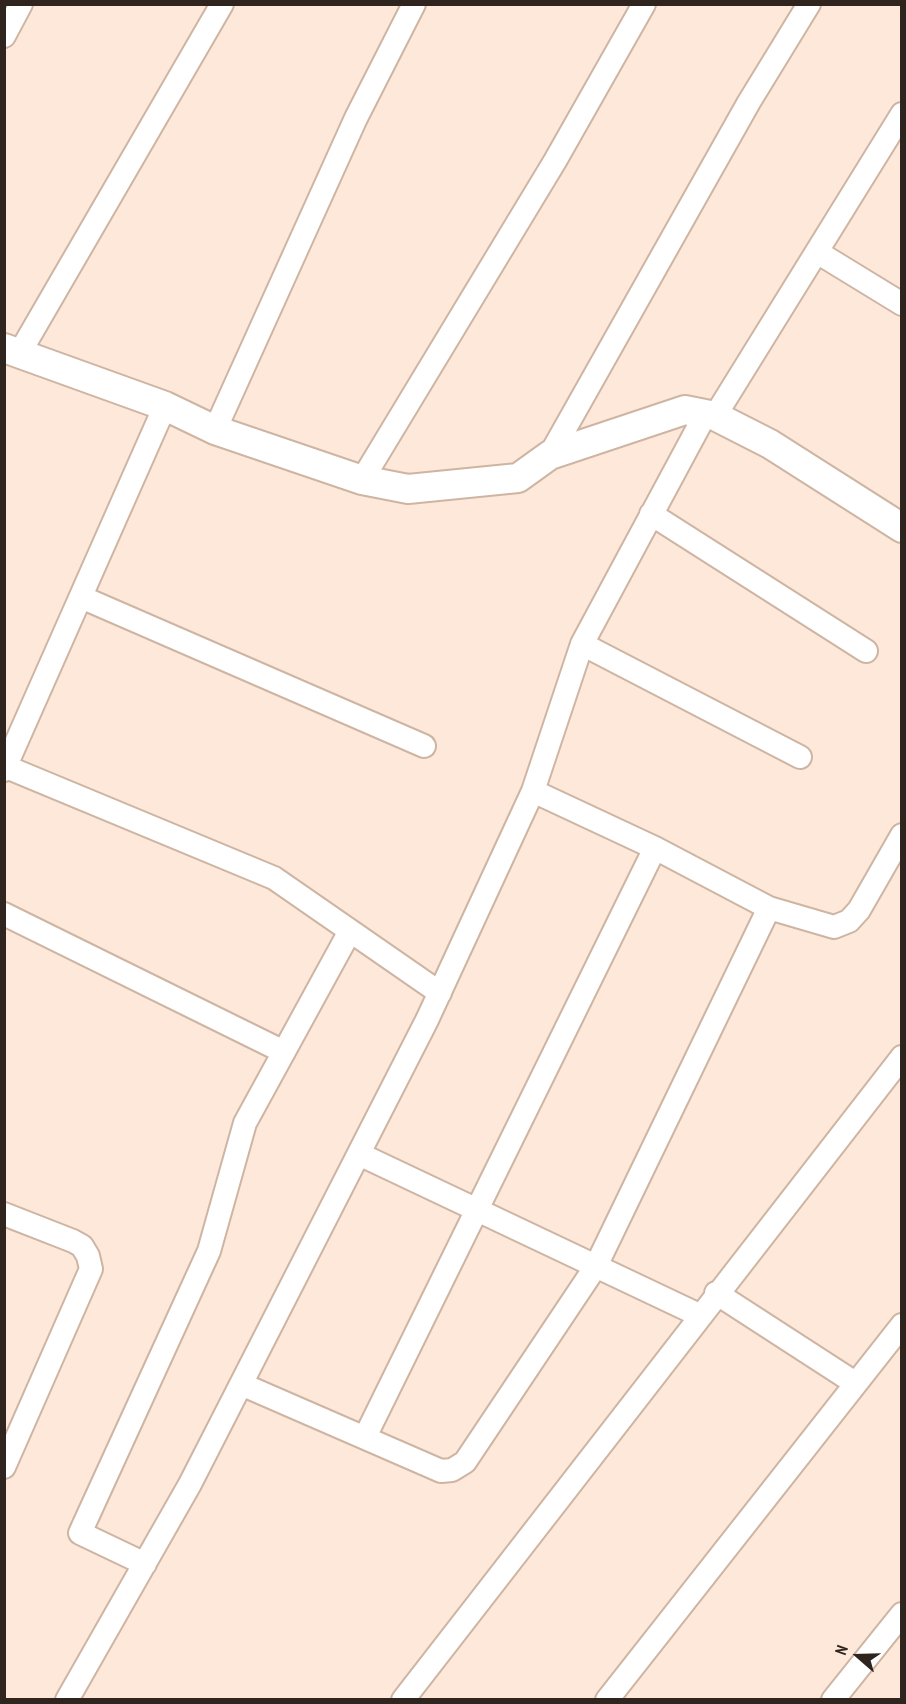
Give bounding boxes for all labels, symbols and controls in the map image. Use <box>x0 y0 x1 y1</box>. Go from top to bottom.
north arrow <box>828 1626 888 1686</box>
text: N <box>830 1642 852 1657</box>

